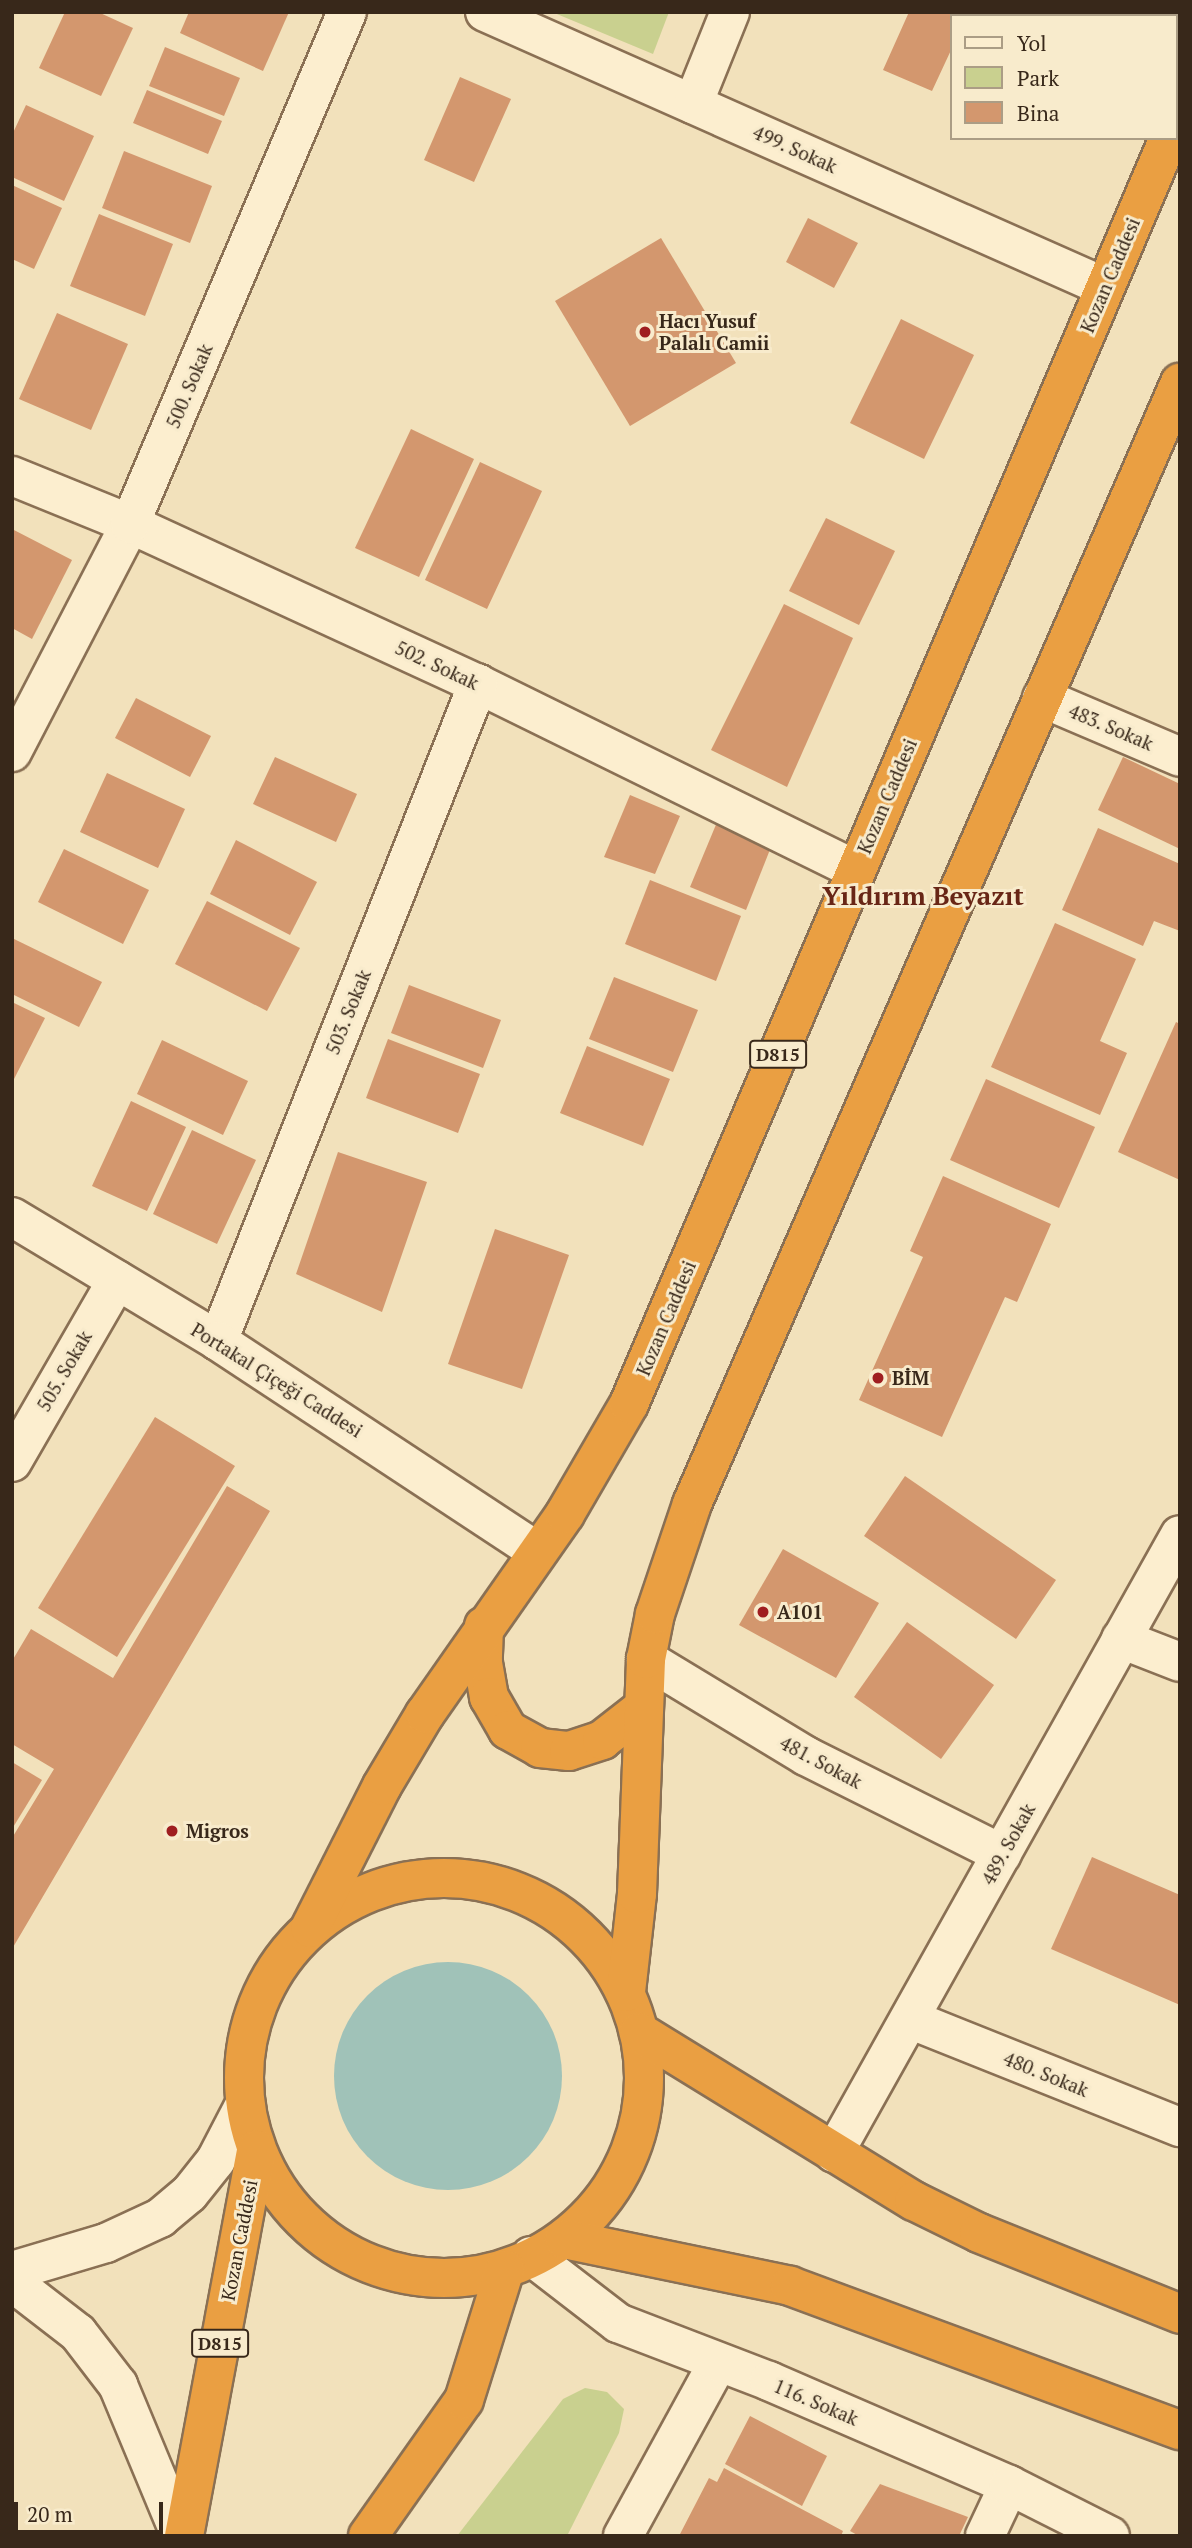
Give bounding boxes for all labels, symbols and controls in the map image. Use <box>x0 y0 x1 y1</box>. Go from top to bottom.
legend <box>950 14 1178 140</box>
text: Yol <box>1017 29 1047 57</box>
text: Park <box>1017 64 1059 92</box>
text: Bina <box>1017 99 1059 127</box>
street label: 499. Sokak <box>749 120 841 178</box>
street label: Kozan Caddesi <box>1076 214 1144 336</box>
place label: Hacı Yusuf Palalı Camii <box>659 310 769 354</box>
marker: Hacı Yusuf Palalı Camii <box>637 324 653 340</box>
street label: 500. Sokak <box>161 340 217 432</box>
street label: 502. Sokak <box>391 636 483 694</box>
street label: 483. Sokak <box>1065 699 1157 755</box>
street label: Kozan Caddesi <box>853 735 921 857</box>
district label: Yıldırım Beyazıt <box>822 880 1024 912</box>
street label: 503. Sokak <box>321 966 375 1058</box>
road number: D815 <box>748 1040 808 1069</box>
street label: Kozan Caddesi <box>632 1257 700 1379</box>
street label: Portakal Çiçeği Caddesi <box>187 1318 367 1442</box>
street label: 505. Sokak <box>32 1326 96 1416</box>
place label: BİM <box>892 1367 929 1389</box>
marker: BİM <box>870 1370 886 1386</box>
place label: A101 <box>777 1601 823 1623</box>
marker: A101 <box>755 1604 771 1620</box>
street label: 481. Sokak <box>776 1731 866 1793</box>
street label: 489. Sokak <box>976 1799 1040 1889</box>
place label: Migros <box>186 1820 249 1842</box>
marker: Migros <box>164 1823 180 1839</box>
street label: 480. Sokak <box>1000 2047 1092 2101</box>
street label: Kozan Caddesi <box>216 2178 262 2302</box>
road number: D815 <box>190 2328 250 2358</box>
street label: 116. Sokak <box>770 2374 862 2430</box>
scale bar <box>18 2488 166 2532</box>
text: 20 m <box>27 2500 73 2528</box>

